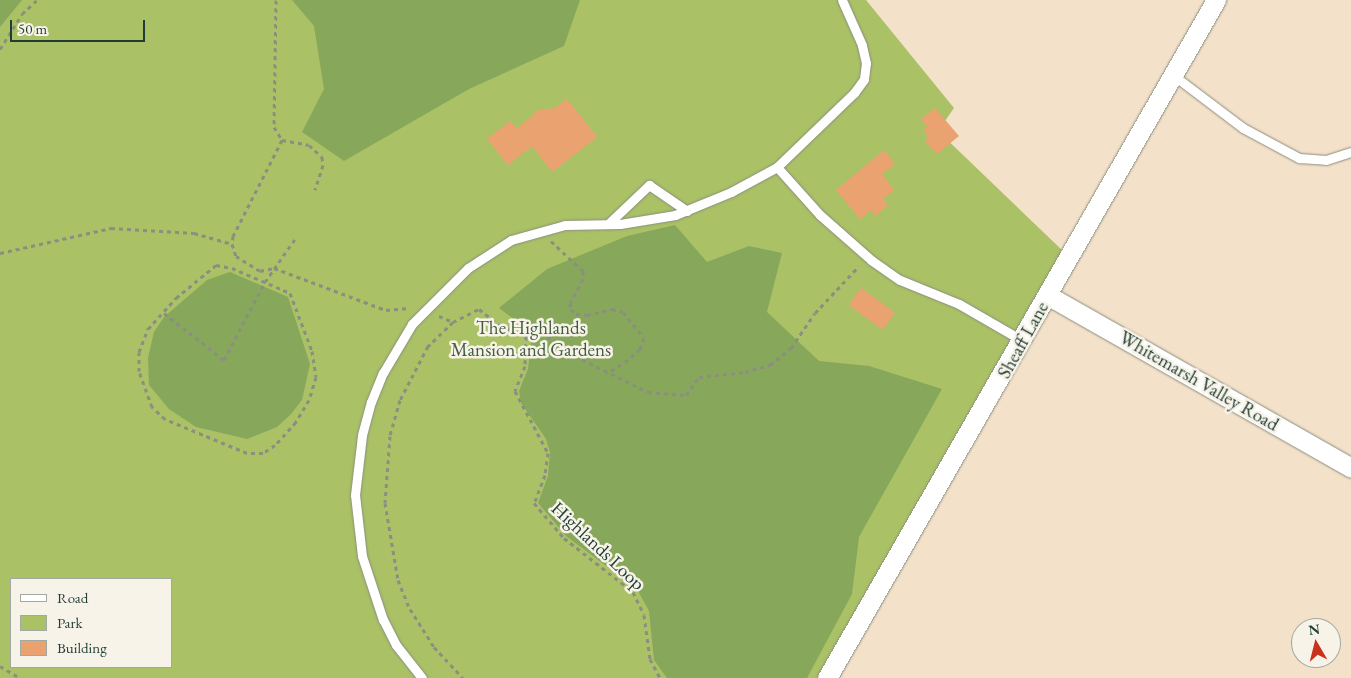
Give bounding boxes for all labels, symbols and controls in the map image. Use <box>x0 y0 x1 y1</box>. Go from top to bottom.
scale bar <box>12 10 148 42</box>
text: 50 m <box>18 19 47 38</box>
street label: Sheaff Lane <box>993 298 1053 382</box>
park label: The Highlands Mansion and Gardens <box>451 317 611 361</box>
street label: Whitemarsh Valley Road <box>1115 326 1283 436</box>
street label: Highlands Loop <box>546 497 650 595</box>
legend <box>10 578 172 668</box>
text: Road <box>57 588 88 607</box>
text: Park <box>57 613 83 632</box>
north arrow <box>1291 618 1341 668</box>
text: N <box>1307 619 1321 639</box>
text: Building <box>57 638 107 657</box>

